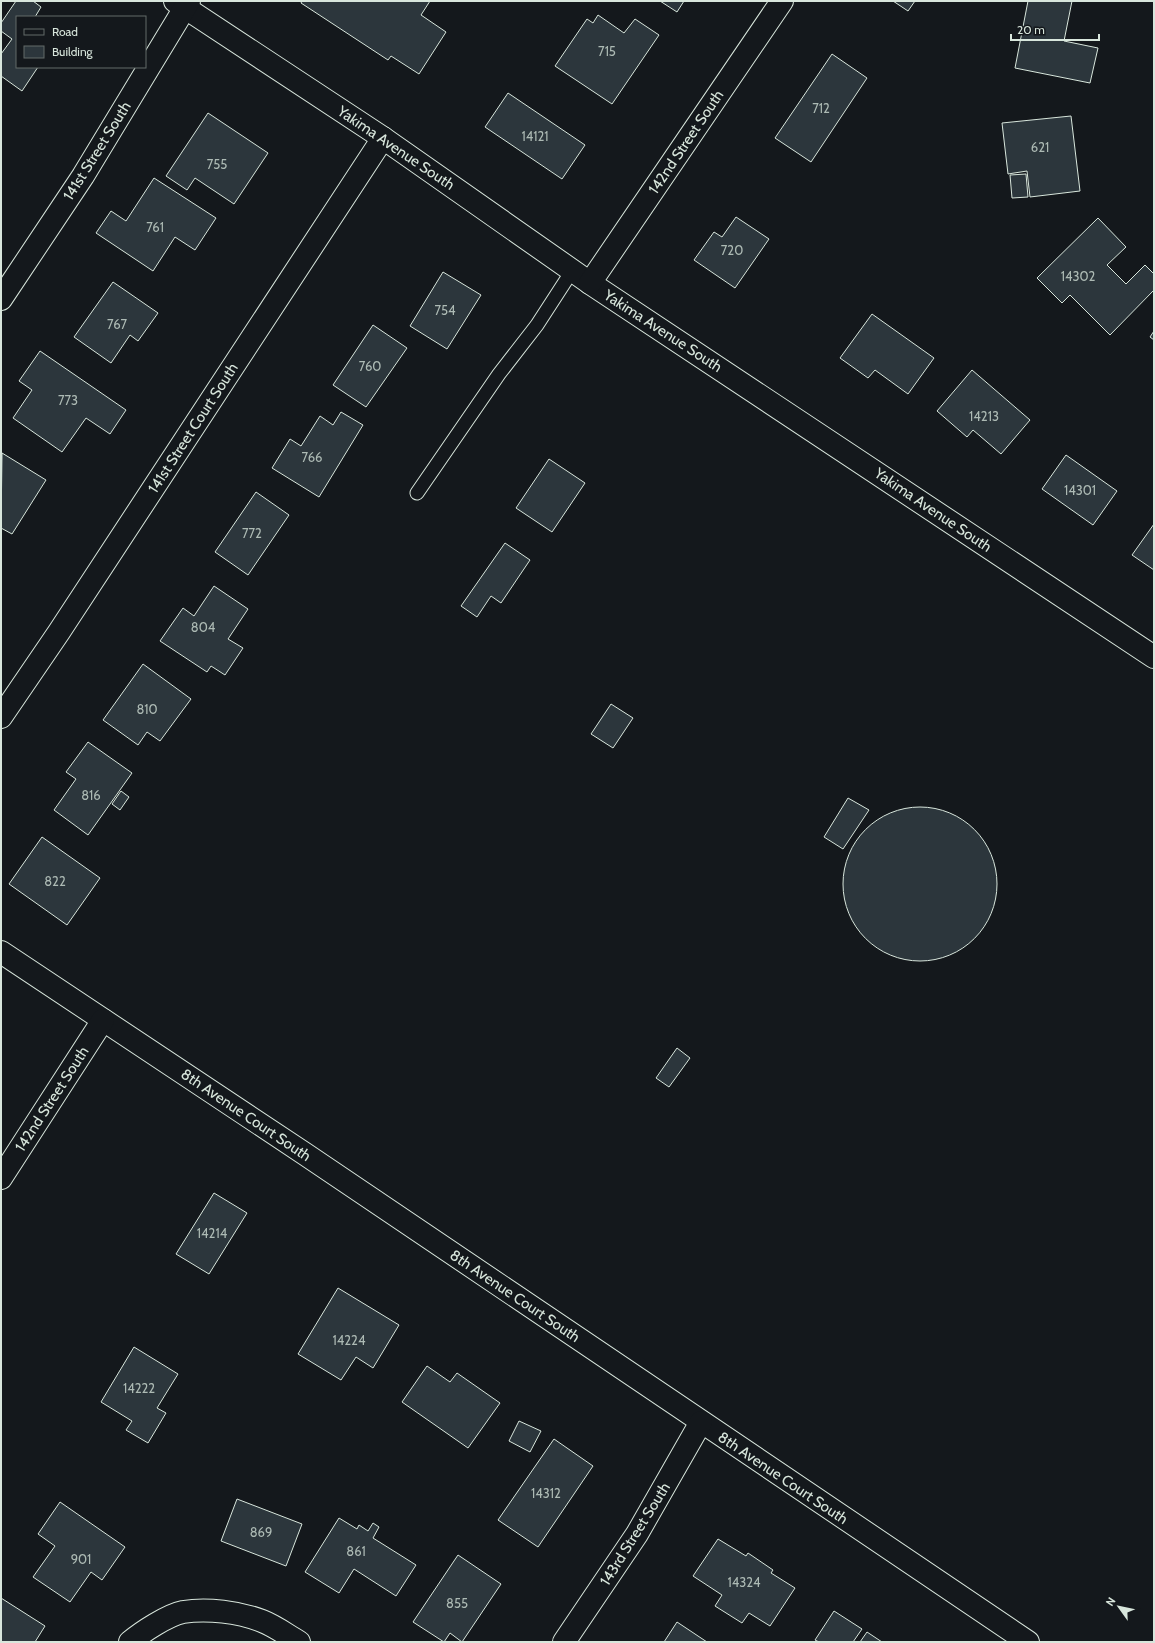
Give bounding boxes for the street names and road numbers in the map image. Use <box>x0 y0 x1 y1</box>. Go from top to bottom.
street label: 142nd Street South <box>645 87 727 197</box>
street label: 141st Street South <box>59 98 135 204</box>
street label: Yakima Avenue South <box>333 102 458 194</box>
street label: Yakima Avenue South <box>600 286 725 376</box>
street label: 141st Street Court South <box>144 360 242 496</box>
street label: Yakima Avenue South <box>870 464 995 556</box>
street label: 142nd Street South <box>11 1043 93 1155</box>
street label: 8th Avenue Court South <box>178 1065 314 1165</box>
street label: 8th Avenue Court South <box>447 1246 583 1346</box>
street label: 8th Avenue Court South <box>715 1428 851 1528</box>
street label: 143rd Street South <box>596 1479 674 1589</box>

